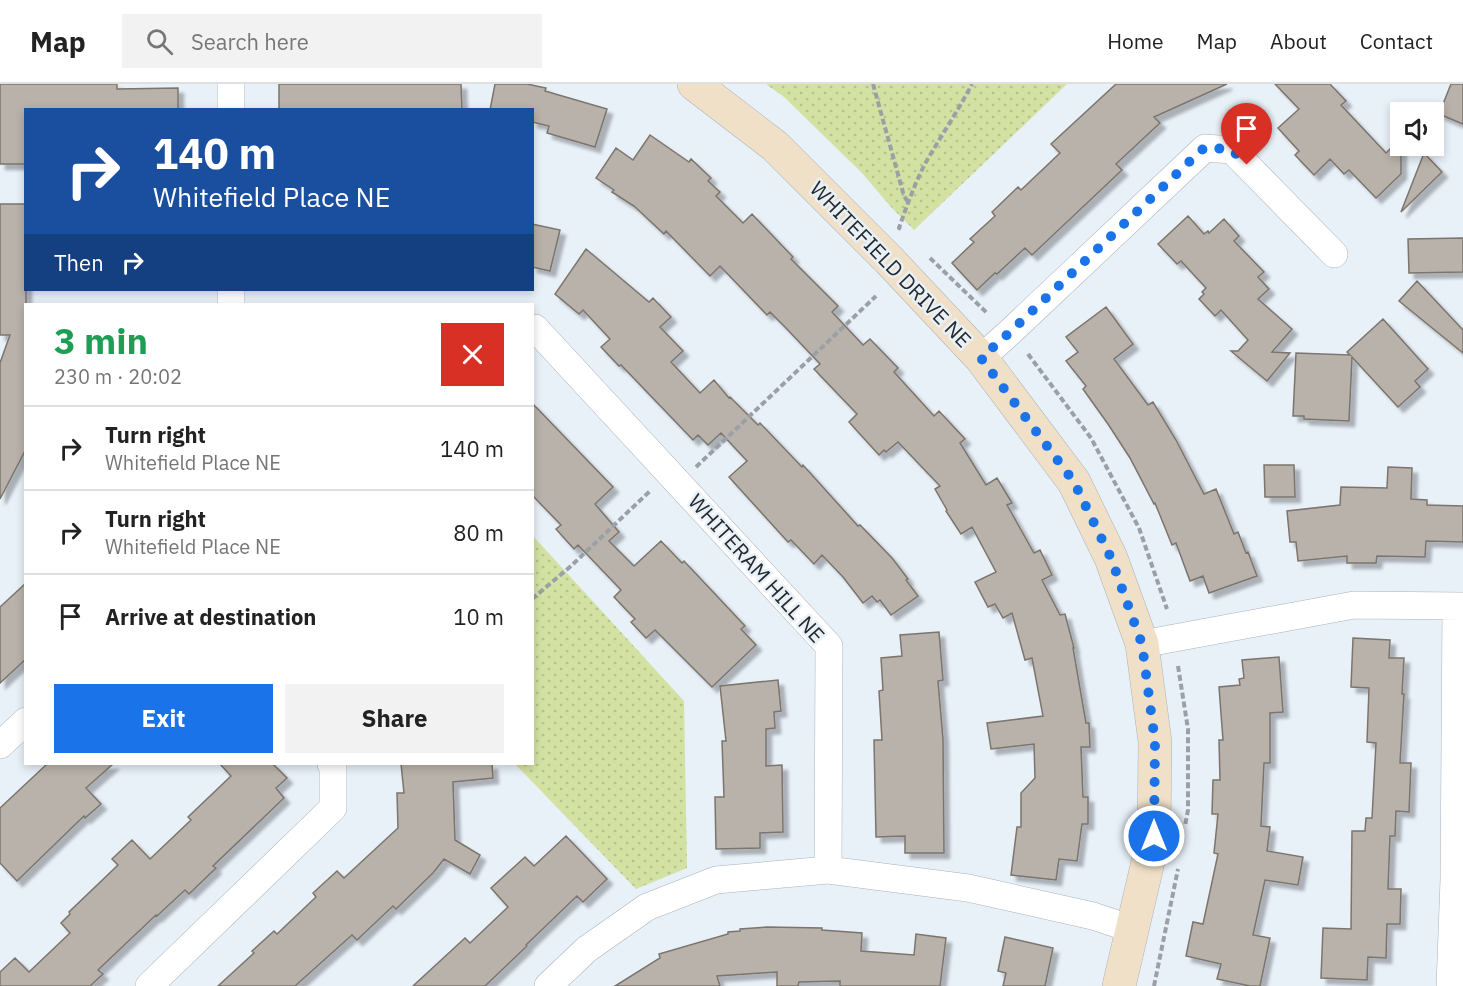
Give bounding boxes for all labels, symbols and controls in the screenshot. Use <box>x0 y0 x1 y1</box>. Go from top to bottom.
search box <box>122 14 542 68</box>
text: Map <box>30 23 86 60</box>
icon: search <box>143 25 176 58</box>
text: Search here <box>191 27 309 56</box>
text: Home <box>1107 27 1164 55</box>
text: Map <box>1197 27 1237 55</box>
text: About <box>1270 27 1327 55</box>
text: Contact <box>1360 27 1433 55</box>
map controls <box>1390 102 1444 156</box>
button: sound <box>1390 102 1444 156</box>
pin <box>1221 103 1272 165</box>
icon: arrive <box>1230 112 1263 145</box>
text: 140 m <box>153 126 276 181</box>
icon: right <box>54 132 132 210</box>
street label: WHITEFIELD DRIVE NE <box>804 175 978 353</box>
text: Whitefield Place NE <box>153 179 390 214</box>
icon: right <box>116 246 149 279</box>
text: Then <box>54 248 104 277</box>
text: 3 min <box>54 317 148 364</box>
button: close <box>441 323 504 386</box>
text: 230 m · 20:02 <box>54 363 182 390</box>
text: Turn right <box>105 420 206 449</box>
icon: right <box>54 432 87 465</box>
text: 140 m <box>440 434 504 463</box>
text: Whitefield Place NE <box>105 449 281 476</box>
street label: WHITERAM HILL NE <box>683 488 831 648</box>
text: Turn right <box>105 504 206 533</box>
icon: right <box>54 516 87 549</box>
text: 80 m <box>453 518 504 547</box>
text: Whitefield Place NE <box>105 533 281 560</box>
icon: arrive <box>54 600 87 633</box>
text: Arrive at destination <box>105 602 316 631</box>
text: 10 m <box>453 602 504 631</box>
button: Exit <box>54 684 273 753</box>
button: Share <box>285 684 504 753</box>
position arrow <box>1122 804 1186 868</box>

